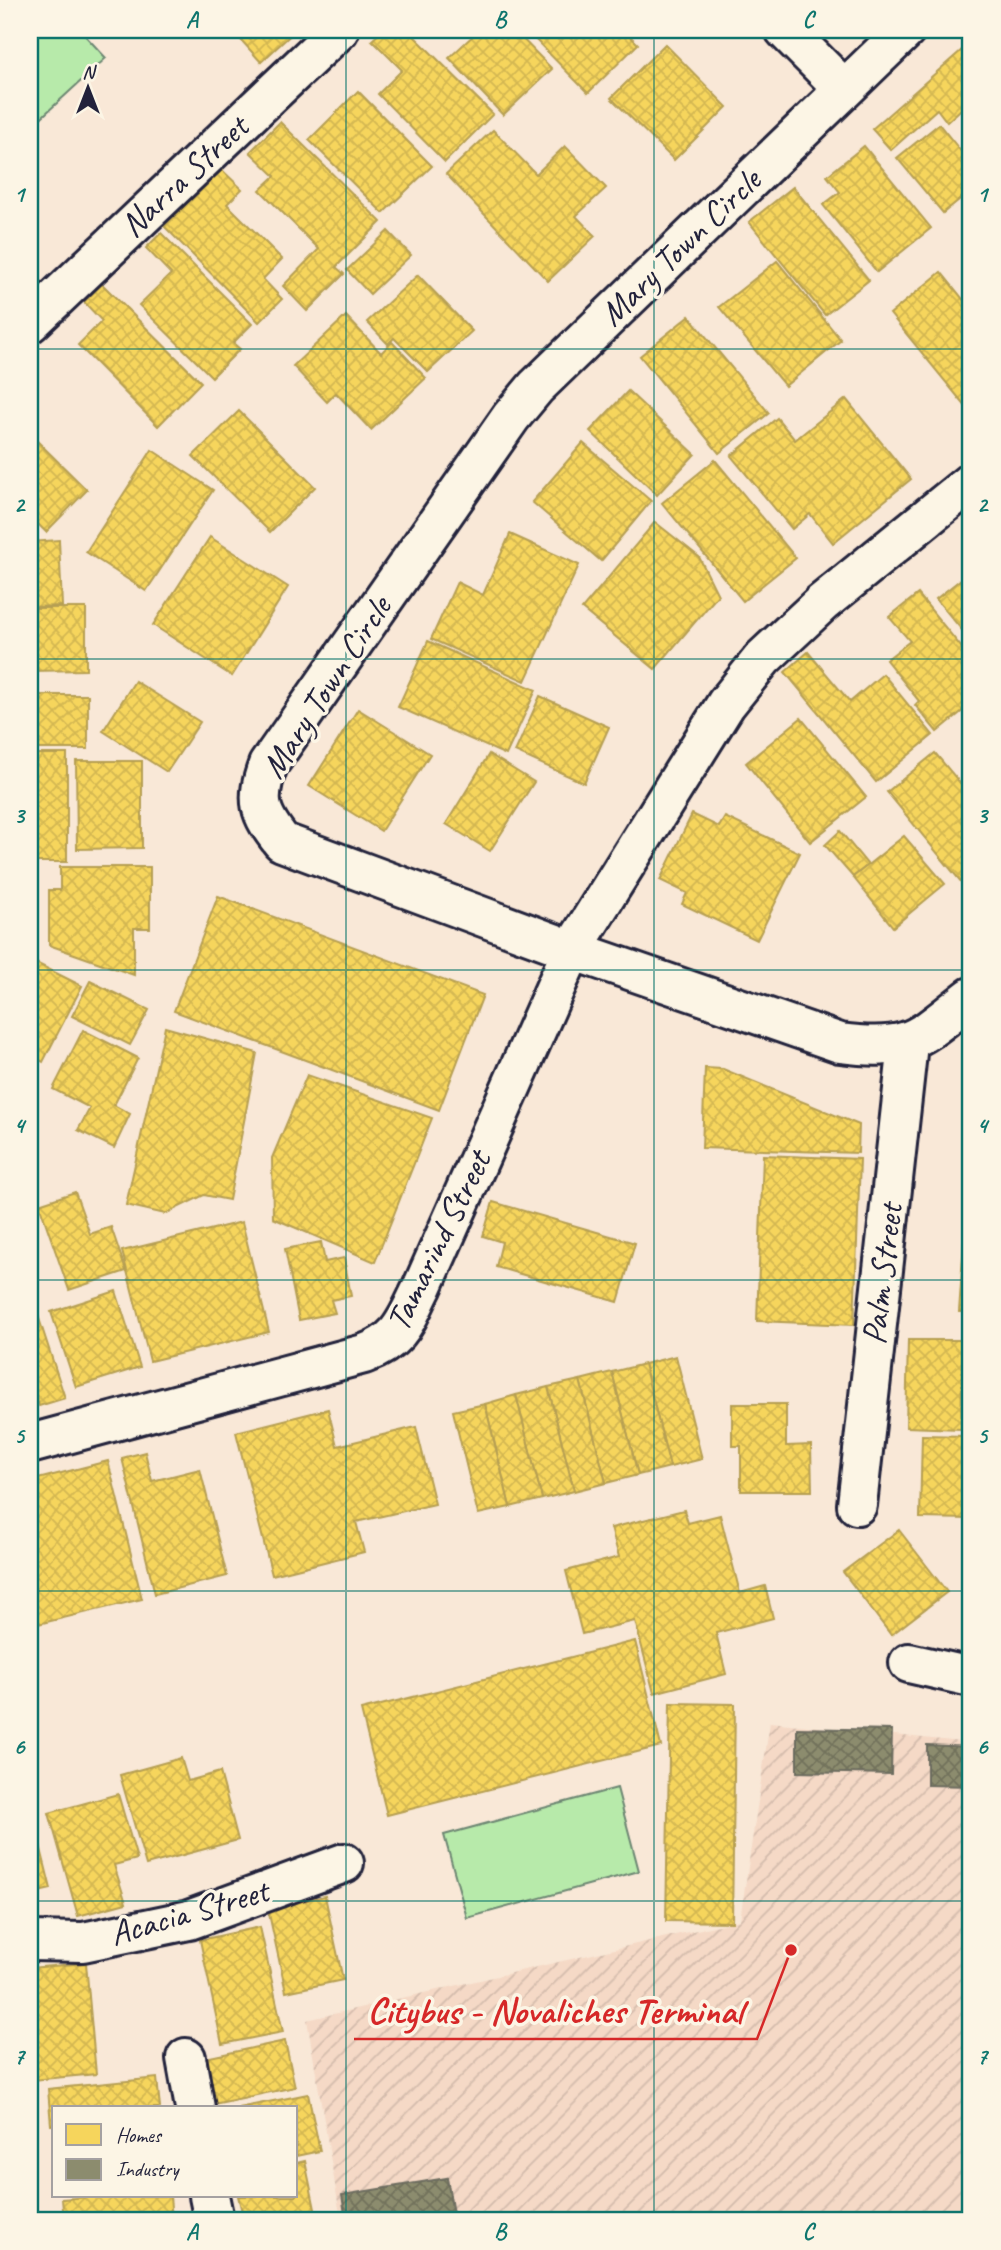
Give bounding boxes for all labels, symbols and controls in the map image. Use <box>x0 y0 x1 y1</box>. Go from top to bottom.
text: A <box>186 5 200 34</box>
text: B <box>494 5 508 34</box>
text: C <box>803 5 817 34</box>
north arrow <box>52 52 122 122</box>
text: N <box>82 60 97 84</box>
street label: Narra Street <box>110 103 260 247</box>
street label: Mary Town Circle <box>590 157 772 335</box>
text: 1 <box>14 180 27 209</box>
text: 1 <box>977 180 990 209</box>
text: 2 <box>14 490 27 519</box>
text: 2 <box>977 490 990 519</box>
street label: Mary Town Circle <box>251 585 403 786</box>
text: 3 <box>14 801 27 830</box>
text: 3 <box>977 801 990 830</box>
text: 4 <box>14 1111 27 1140</box>
text: 4 <box>977 1111 990 1140</box>
street label: Tamarind Street <box>375 1141 502 1338</box>
street label: Palm Street <box>851 1198 913 1347</box>
text: 5 <box>14 1421 26 1450</box>
text: 5 <box>977 1421 989 1450</box>
text: 6 <box>14 1732 27 1761</box>
text: 6 <box>977 1732 990 1761</box>
street label: Acacia Street <box>105 1867 277 1956</box>
callout: Citybus - Novaliches Terminal <box>354 1981 757 2039</box>
text: Citybus - Novaliches Terminal <box>367 1987 749 2034</box>
text: 7 <box>14 2042 27 2071</box>
text: 7 <box>977 2042 990 2071</box>
legend <box>52 2106 298 2198</box>
text: Homes <box>116 2122 163 2148</box>
text: Industry <box>116 2156 180 2182</box>
text: A <box>186 2217 200 2246</box>
text: B <box>494 2217 508 2246</box>
text: C <box>803 2217 817 2246</box>

